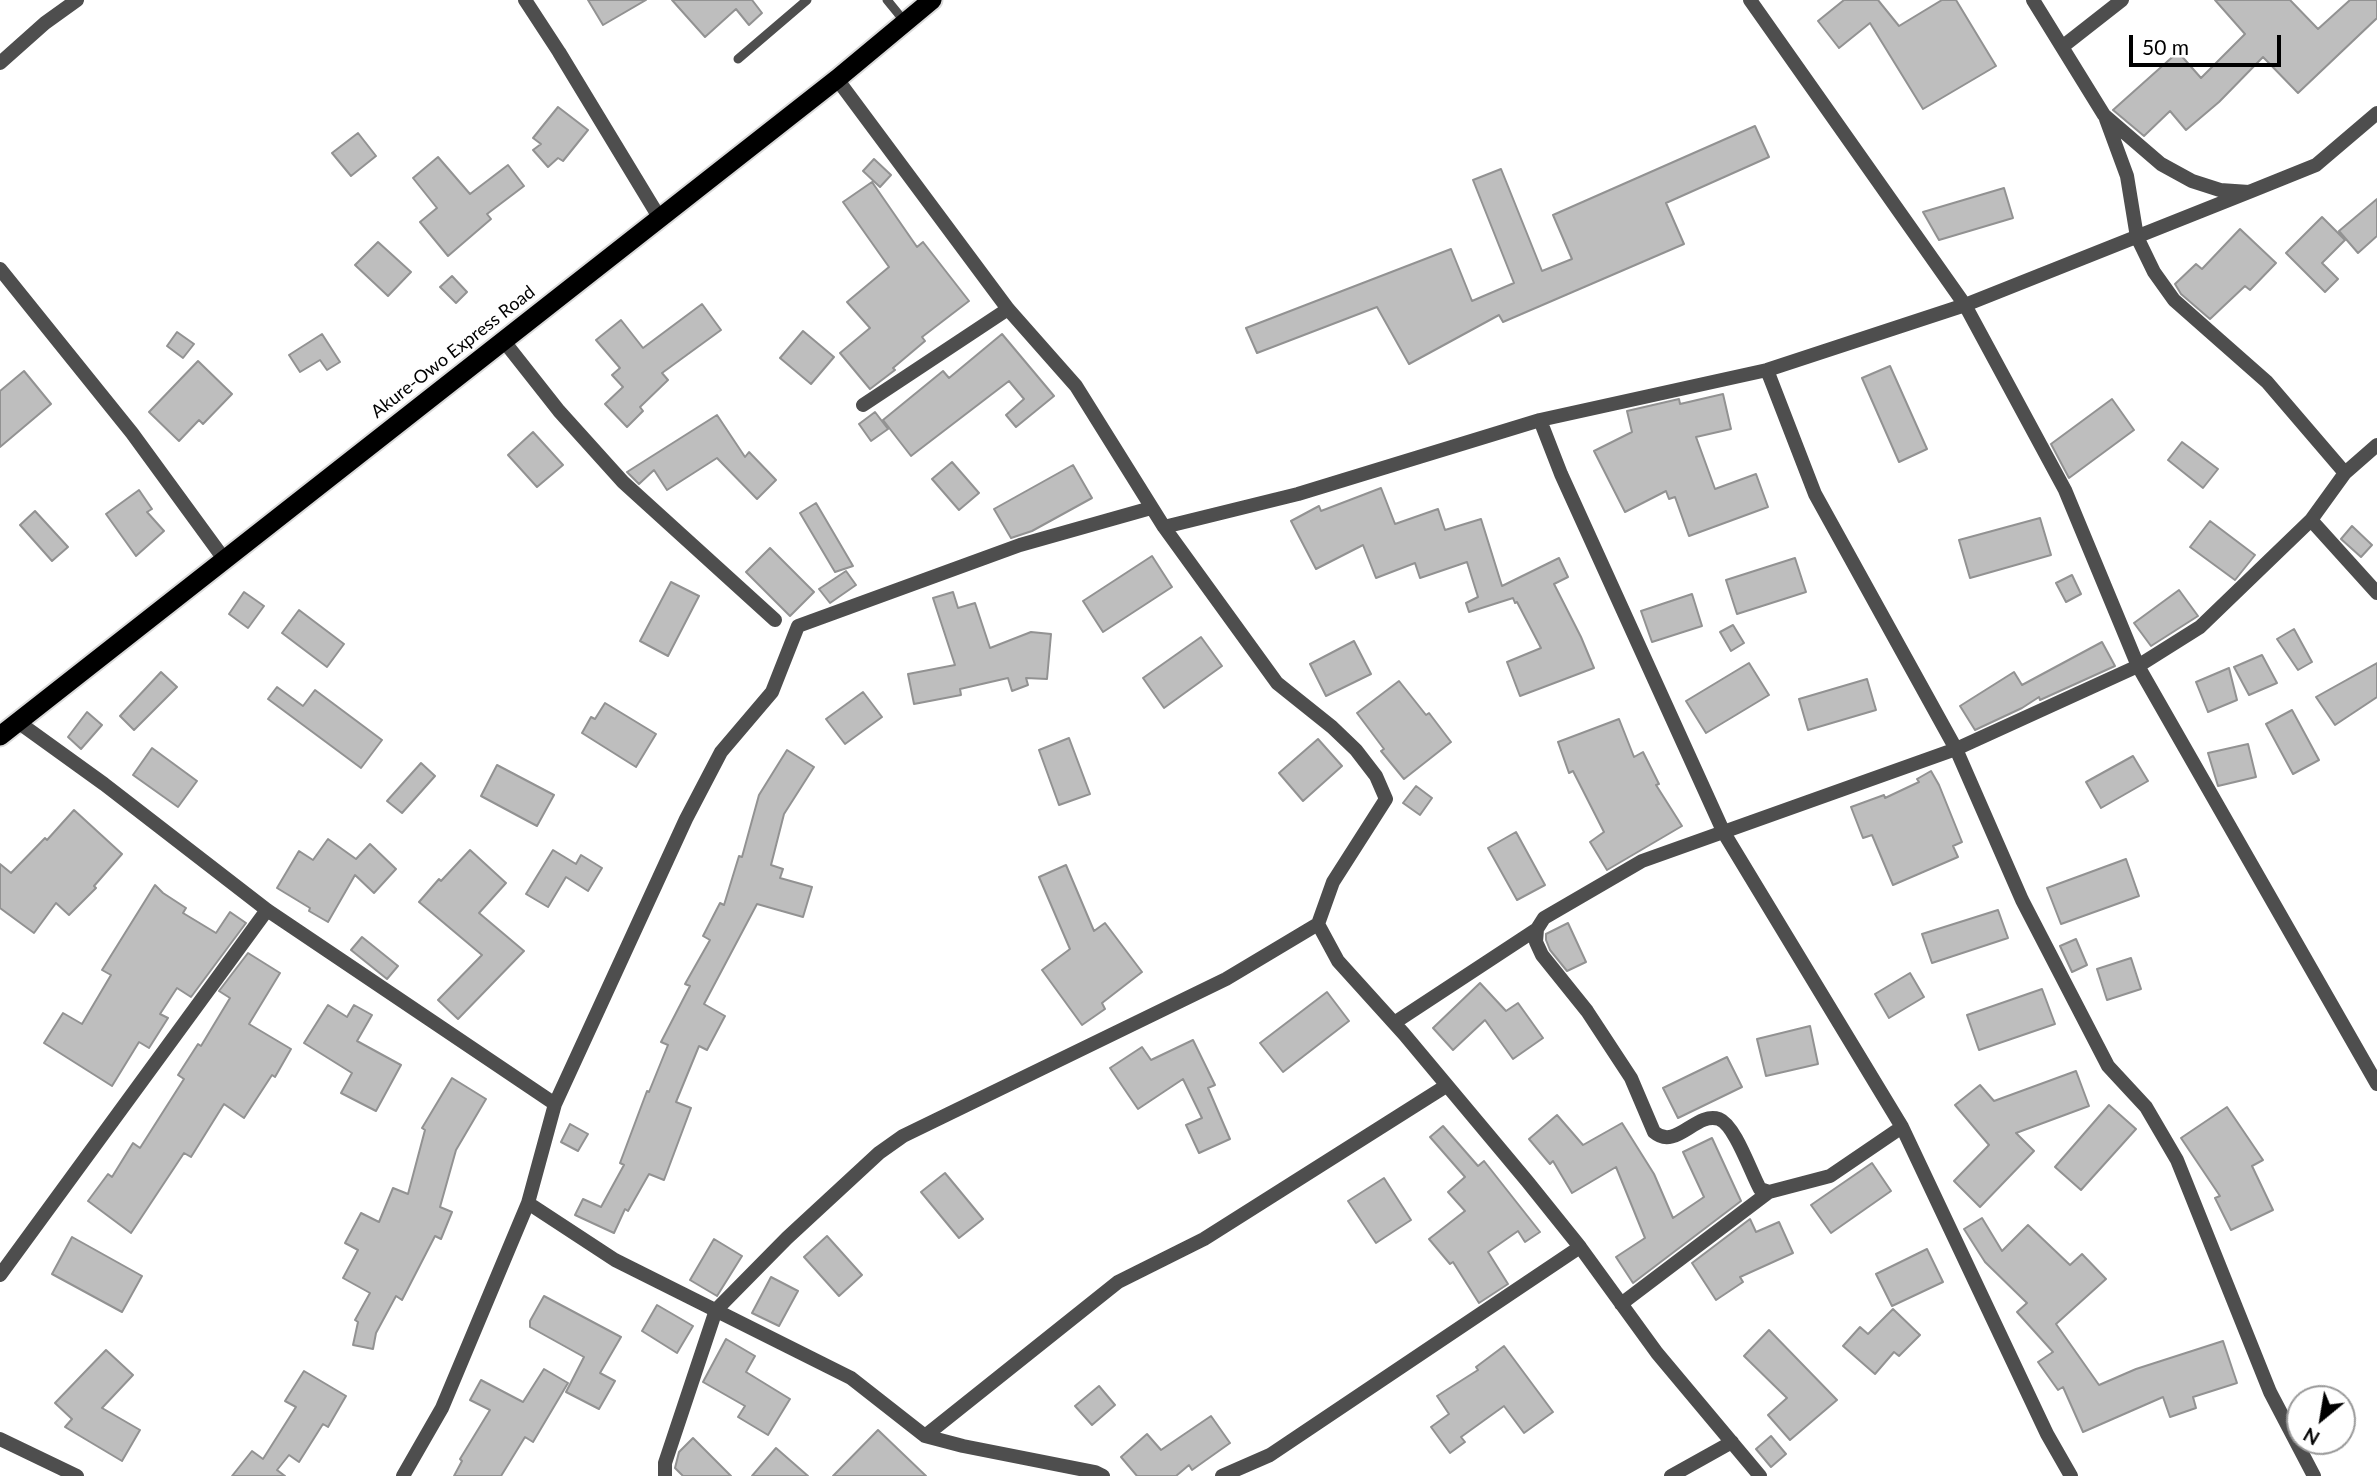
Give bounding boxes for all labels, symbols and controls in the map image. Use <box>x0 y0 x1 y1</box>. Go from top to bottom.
scale bar <box>2132 21 2284 65</box>
text: 50 m <box>2142 34 2189 59</box>
street label: Akure-Owo Express Road <box>367 281 539 423</box>
north arrow <box>2286 1385 2356 1455</box>
text: N <box>2299 1423 2323 1451</box>

